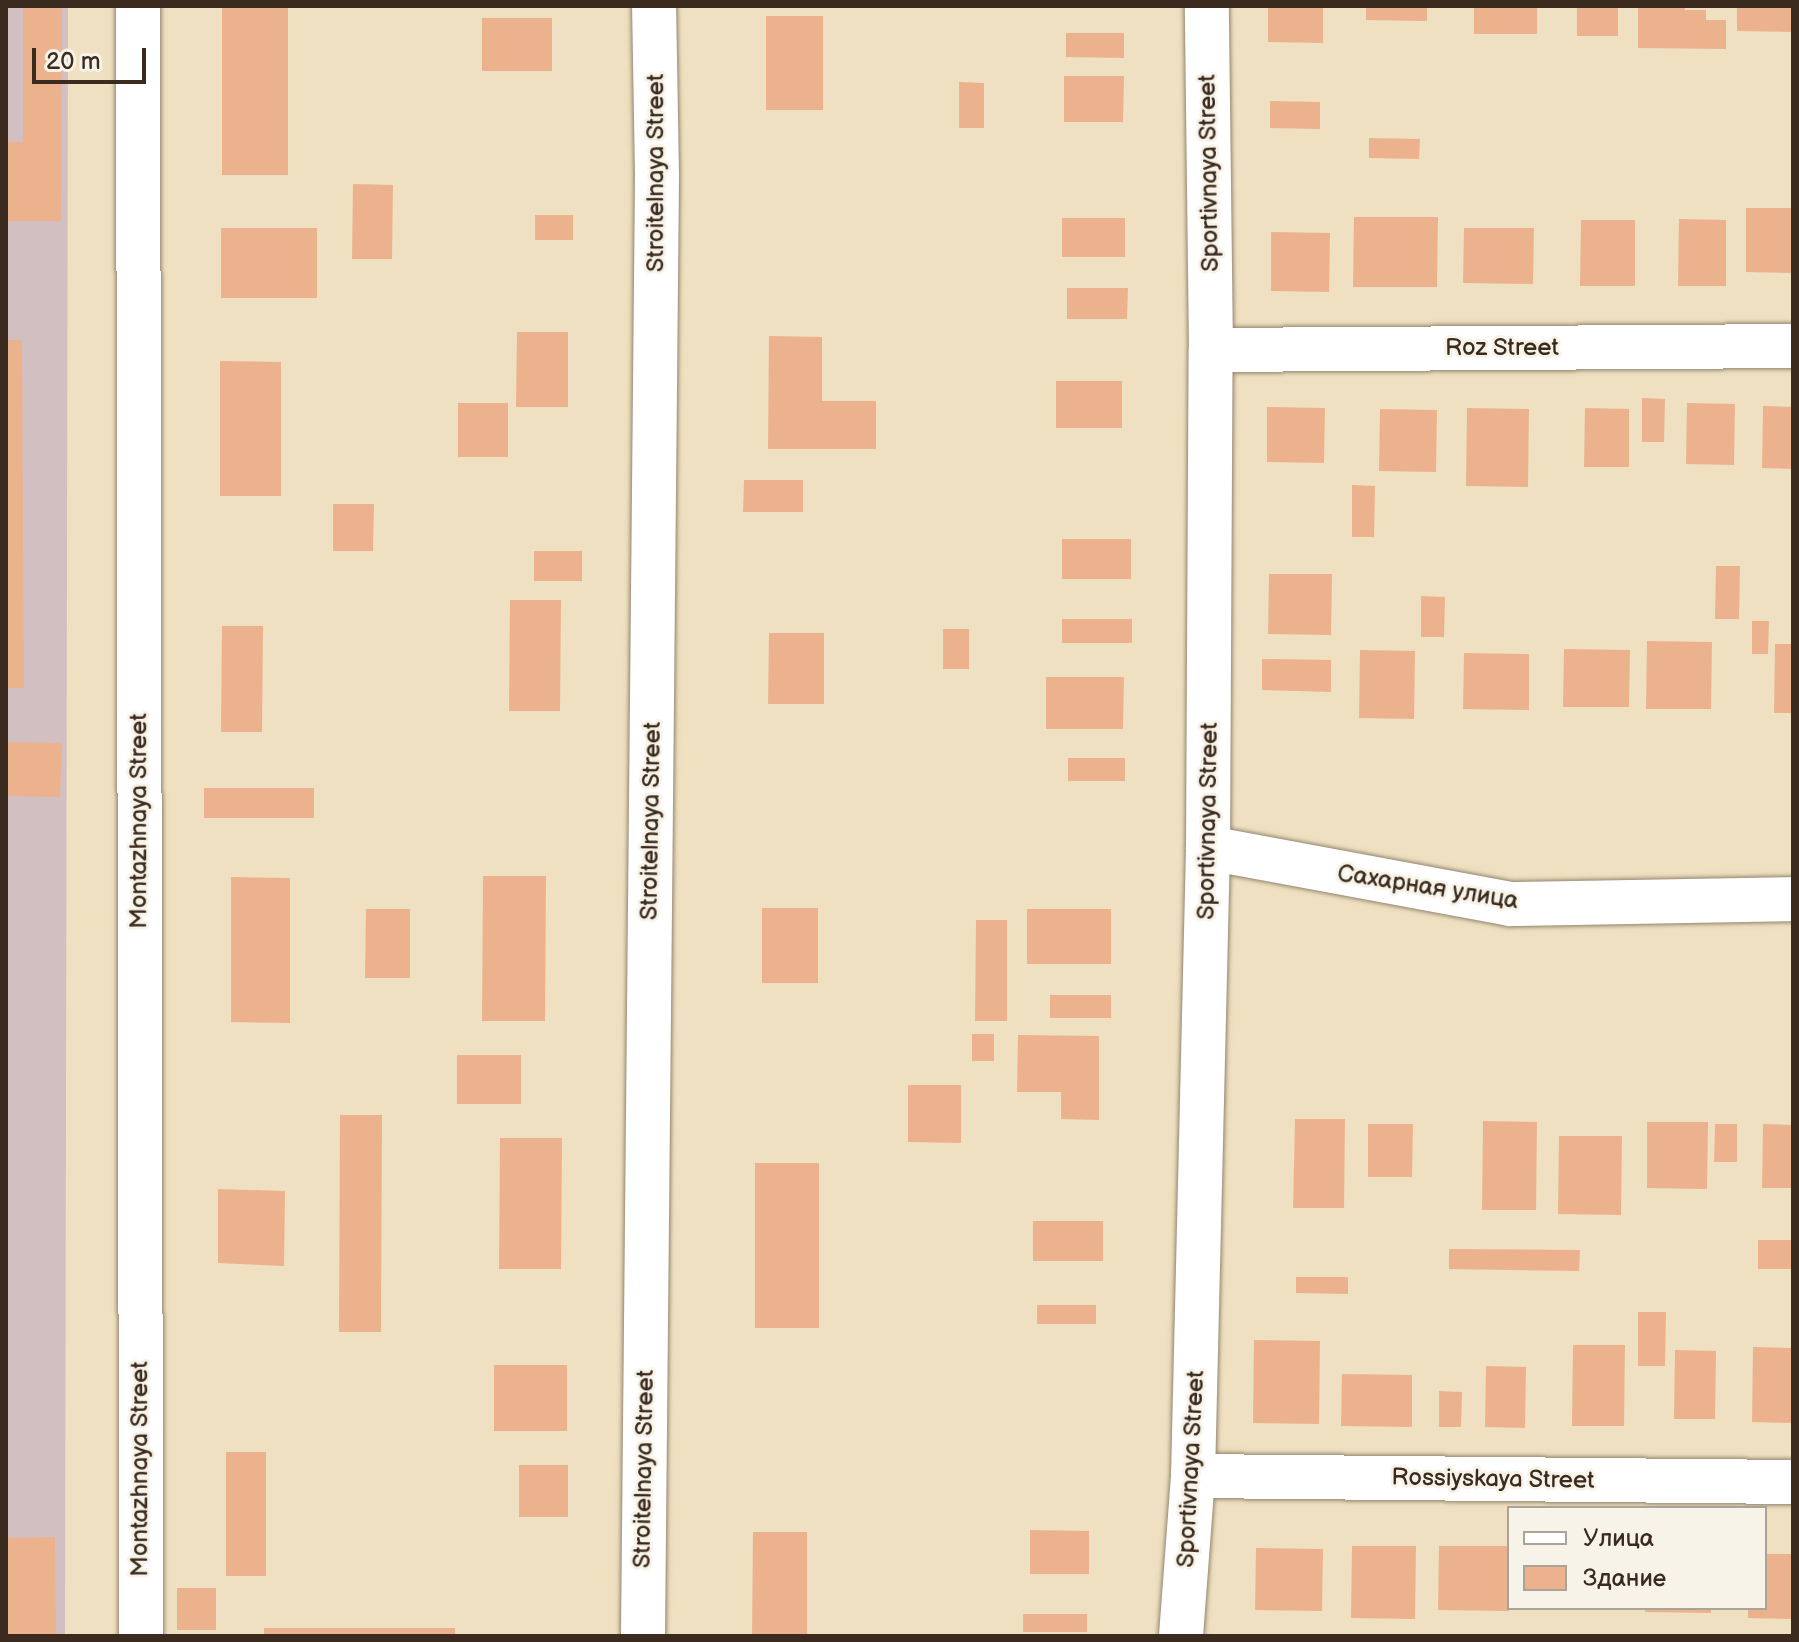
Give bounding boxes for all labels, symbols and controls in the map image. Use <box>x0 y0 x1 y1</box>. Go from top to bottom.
scale bar <box>36 32 150 82</box>
text: 20 m <box>46 47 101 76</box>
street label: Stroitelnaya Street <box>642 74 670 272</box>
street label: Sportivnaya Street <box>1193 74 1225 272</box>
street label: Roz Street <box>1445 334 1559 362</box>
street label: Montazhnaya Street <box>125 713 153 929</box>
street label: Stroitelnaya Street <box>635 721 667 921</box>
street label: Sportivnaya Street <box>1192 722 1224 920</box>
street label: Сахарная улица <box>1336 858 1520 916</box>
street label: Montazhnaya Street <box>126 1361 154 1577</box>
street label: Stroitelnaya Street <box>628 1369 660 1569</box>
street label: Sportivnaya Street <box>1171 1369 1211 1569</box>
street label: Rossiyskaya Street <box>1391 1463 1595 1495</box>
legend <box>1507 1506 1767 1610</box>
text: Улица <box>1583 1524 1654 1553</box>
text: Здание <box>1583 1564 1666 1593</box>

